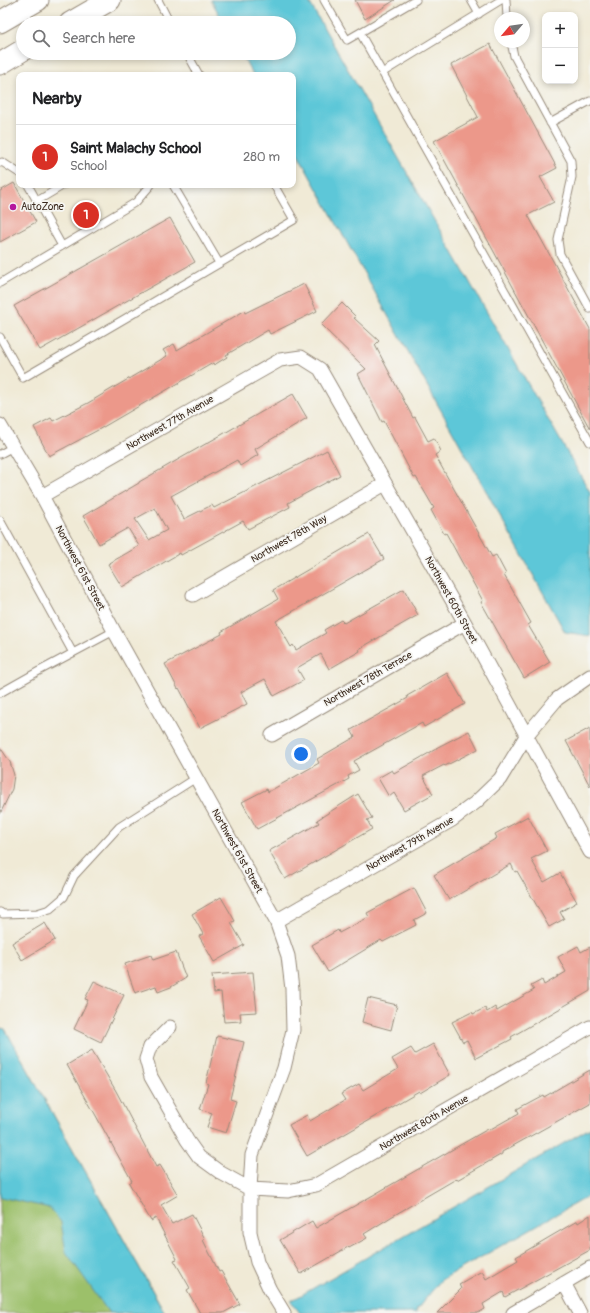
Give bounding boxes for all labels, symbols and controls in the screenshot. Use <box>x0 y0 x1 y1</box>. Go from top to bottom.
north arrow <box>494 12 530 48</box>
map controls <box>542 12 578 84</box>
button: + <box>542 12 578 48</box>
search box <box>16 16 296 60</box>
icon: search <box>30 27 52 49</box>
text: Search here <box>62 29 135 48</box>
button: − <box>542 48 578 84</box>
text: Nearby <box>32 88 81 109</box>
text: Saint Malachy School <box>70 139 202 158</box>
text: 1 <box>42 149 48 165</box>
text: 280 m <box>243 149 280 165</box>
text: School <box>70 158 107 174</box>
pin: 1 <box>73 200 99 230</box>
place label: AutoZone <box>21 201 64 213</box>
marker: AutoZone <box>8 202 18 212</box>
street label: Northwest 77th Avenue <box>124 393 216 453</box>
street label: Northwest 78th Way <box>249 512 330 566</box>
street label: Northwest 61st Street <box>53 524 108 613</box>
street label: Northwest 60th Street <box>422 554 480 646</box>
street label: Northwest 78th Terrace <box>322 649 414 709</box>
your location <box>291 744 311 764</box>
street label: Northwest 61st Street <box>209 807 266 896</box>
street label: Northwest 79th Avenue <box>364 814 456 874</box>
street label: Northwest 80th Avenue <box>378 1093 470 1153</box>

